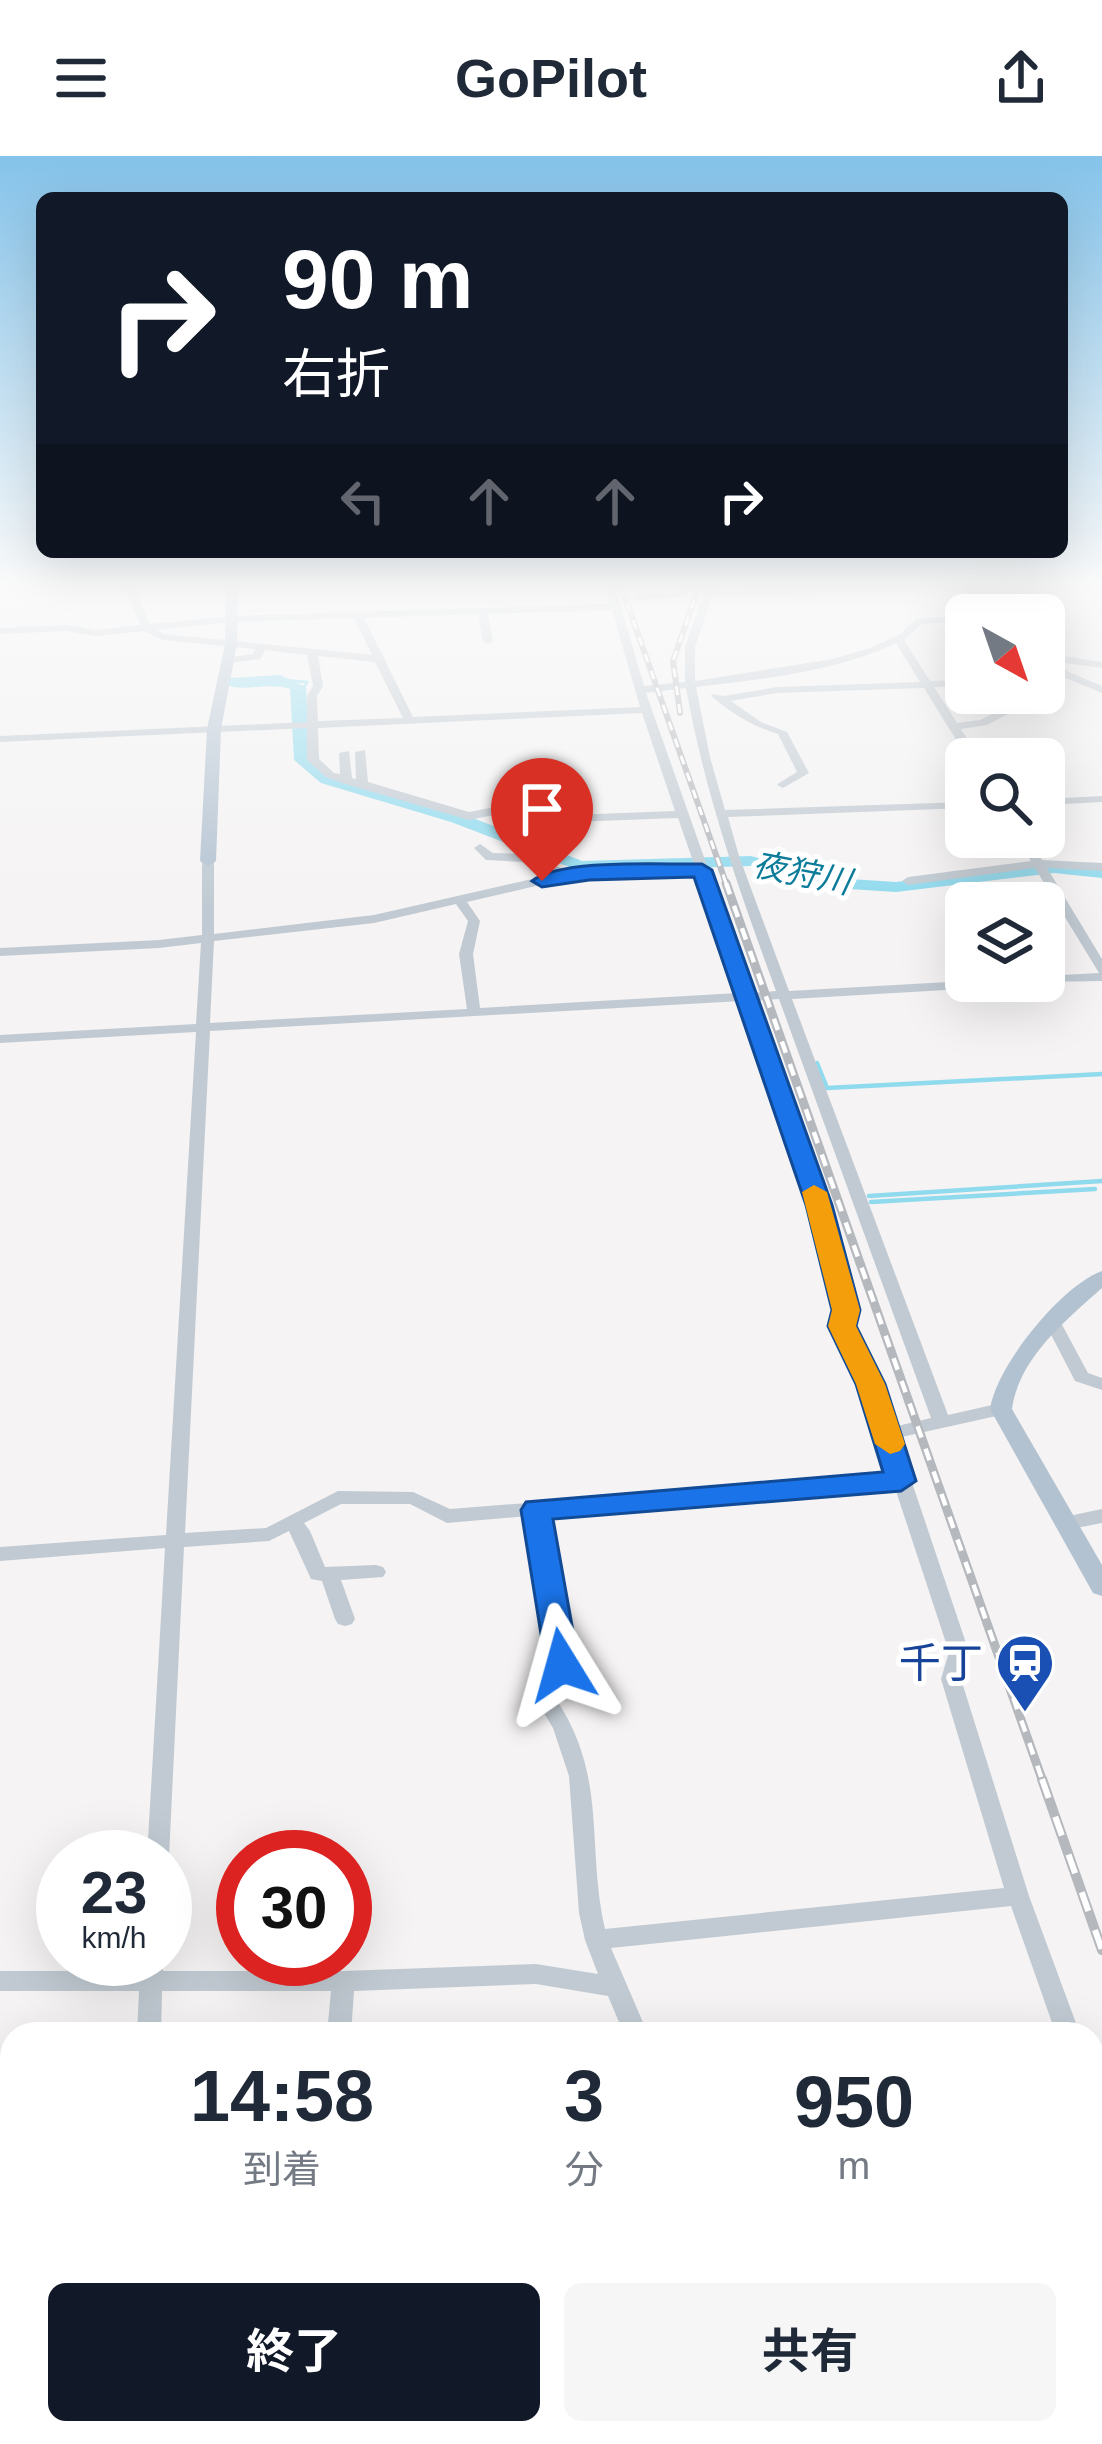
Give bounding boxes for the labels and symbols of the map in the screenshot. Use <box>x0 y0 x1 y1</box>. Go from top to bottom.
north arrow <box>945 594 1065 714</box>
pin <box>491 758 593 881</box>
water label: 夜狩川 <box>750 845 857 901</box>
position arrow <box>499 1602 625 1728</box>
station icon: 千丁 <box>994 1632 1056 1714</box>
place label: 千丁 <box>899 1640 983 1687</box>
speed limit sign: 30 <box>216 1830 372 1986</box>

